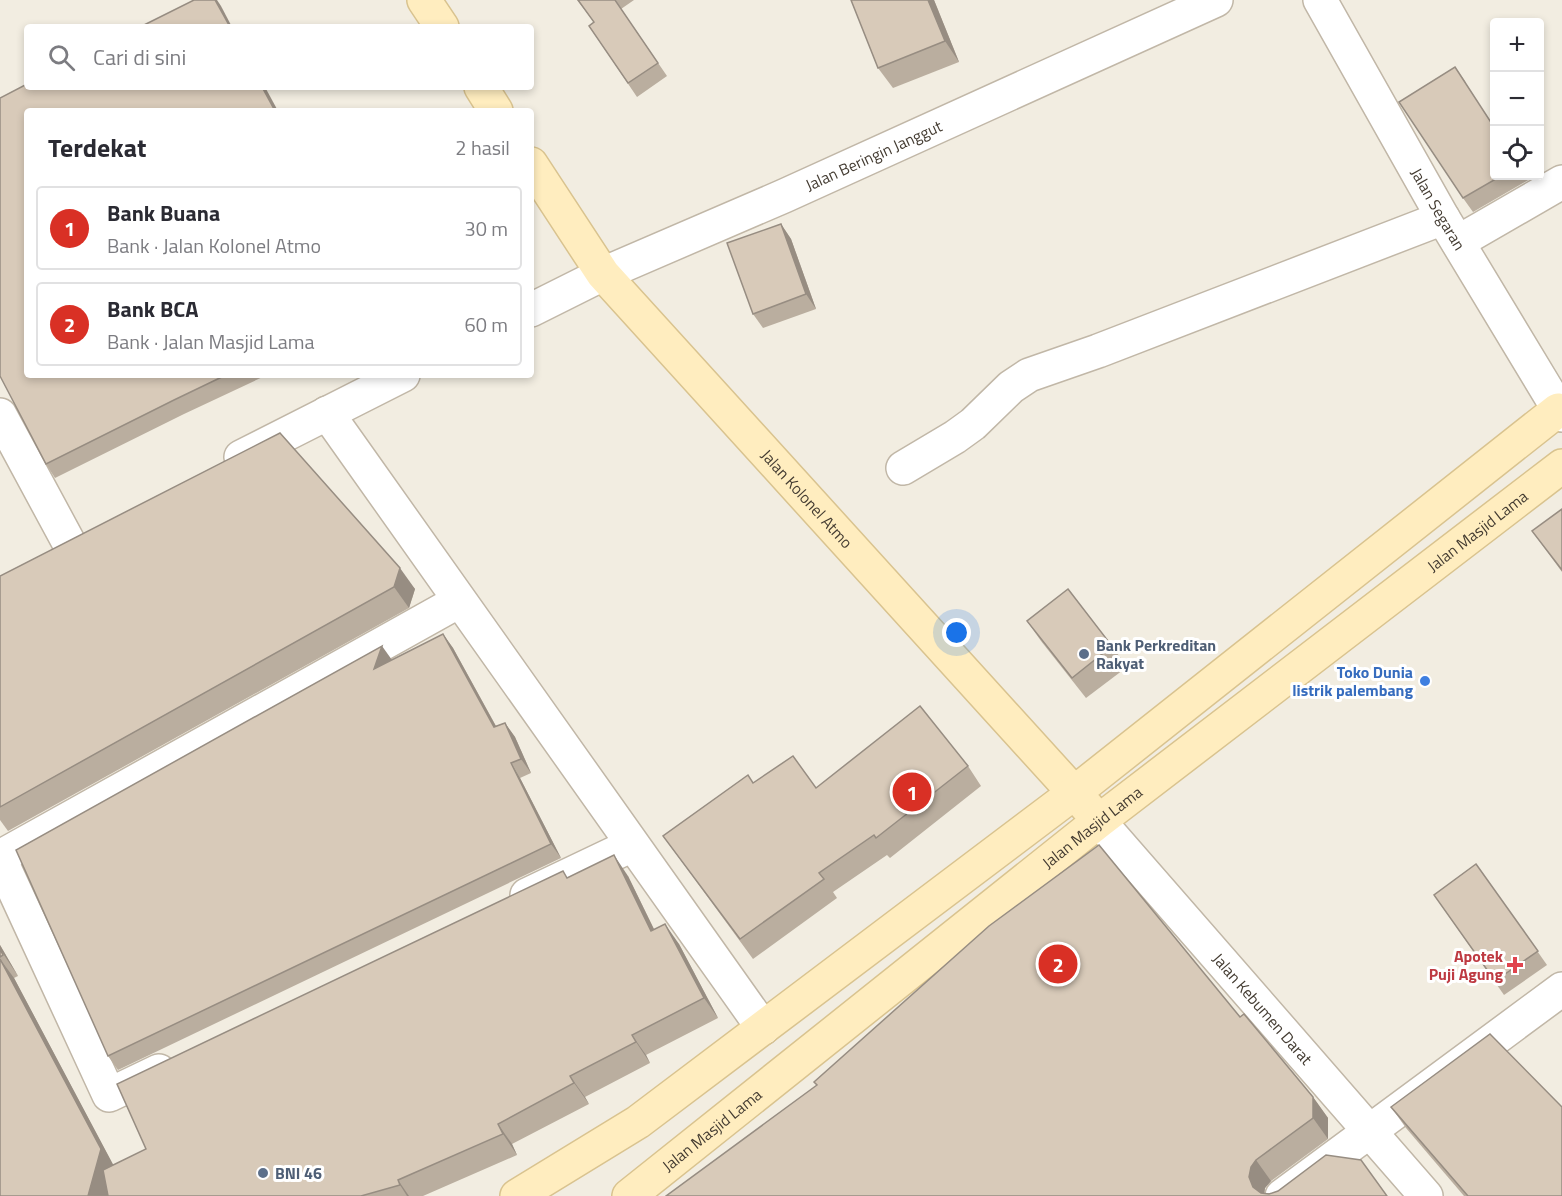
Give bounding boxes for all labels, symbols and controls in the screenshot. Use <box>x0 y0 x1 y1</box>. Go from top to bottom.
map controls <box>1490 18 1544 180</box>
button: + <box>1490 18 1544 72</box>
search box <box>24 24 534 90</box>
text: Cari di sini <box>93 40 186 74</box>
icon: search <box>45 41 78 74</box>
button: − <box>1490 72 1544 126</box>
street label: Jalan Beringin Janggut <box>801 114 946 197</box>
button: locate <box>1490 126 1544 180</box>
text: Terdekat <box>48 128 147 167</box>
text: 2 hasil <box>455 132 510 163</box>
street label: Jalan Segaran <box>1405 163 1472 255</box>
text: Bank Buana <box>107 196 220 230</box>
text: 1 <box>64 213 75 244</box>
text: 30 m <box>464 213 508 244</box>
text: Bank · Jalan Kolonel Atmo <box>107 230 321 261</box>
text: Bank BCA <box>107 292 199 326</box>
text: 2 <box>64 309 75 340</box>
text: 60 m <box>464 309 508 340</box>
text: Bank · Jalan Masjid Lama <box>107 326 315 357</box>
street label: Jalan Kolonel Atmo <box>756 444 859 554</box>
street label: Jalan Masjid Lama <box>1422 484 1533 577</box>
your location <box>942 618 971 647</box>
place label: Bank Perkreditan Rakyat <box>1096 633 1216 675</box>
marker: Bank Perkreditan Rakyat <box>1077 647 1091 661</box>
place label: Toko Dunia listrik palembang <box>1292 660 1413 702</box>
marker: Toko Dunia listrik palembang <box>1418 674 1432 688</box>
pin: 1 <box>892 770 932 814</box>
street label: Jalan Masjid Lama <box>1037 780 1147 874</box>
pin: 2 <box>1038 942 1078 986</box>
place label: Apotek Puji Agung <box>1429 944 1504 986</box>
street label: Jalan Kebumen Darat <box>1207 947 1318 1070</box>
marker: Apotek Puji Agung <box>1508 958 1522 972</box>
street label: Jalan Masjid Lama <box>657 1083 767 1177</box>
place label: BNI 46 <box>275 1161 322 1185</box>
marker: BNI 46 <box>256 1166 270 1180</box>

